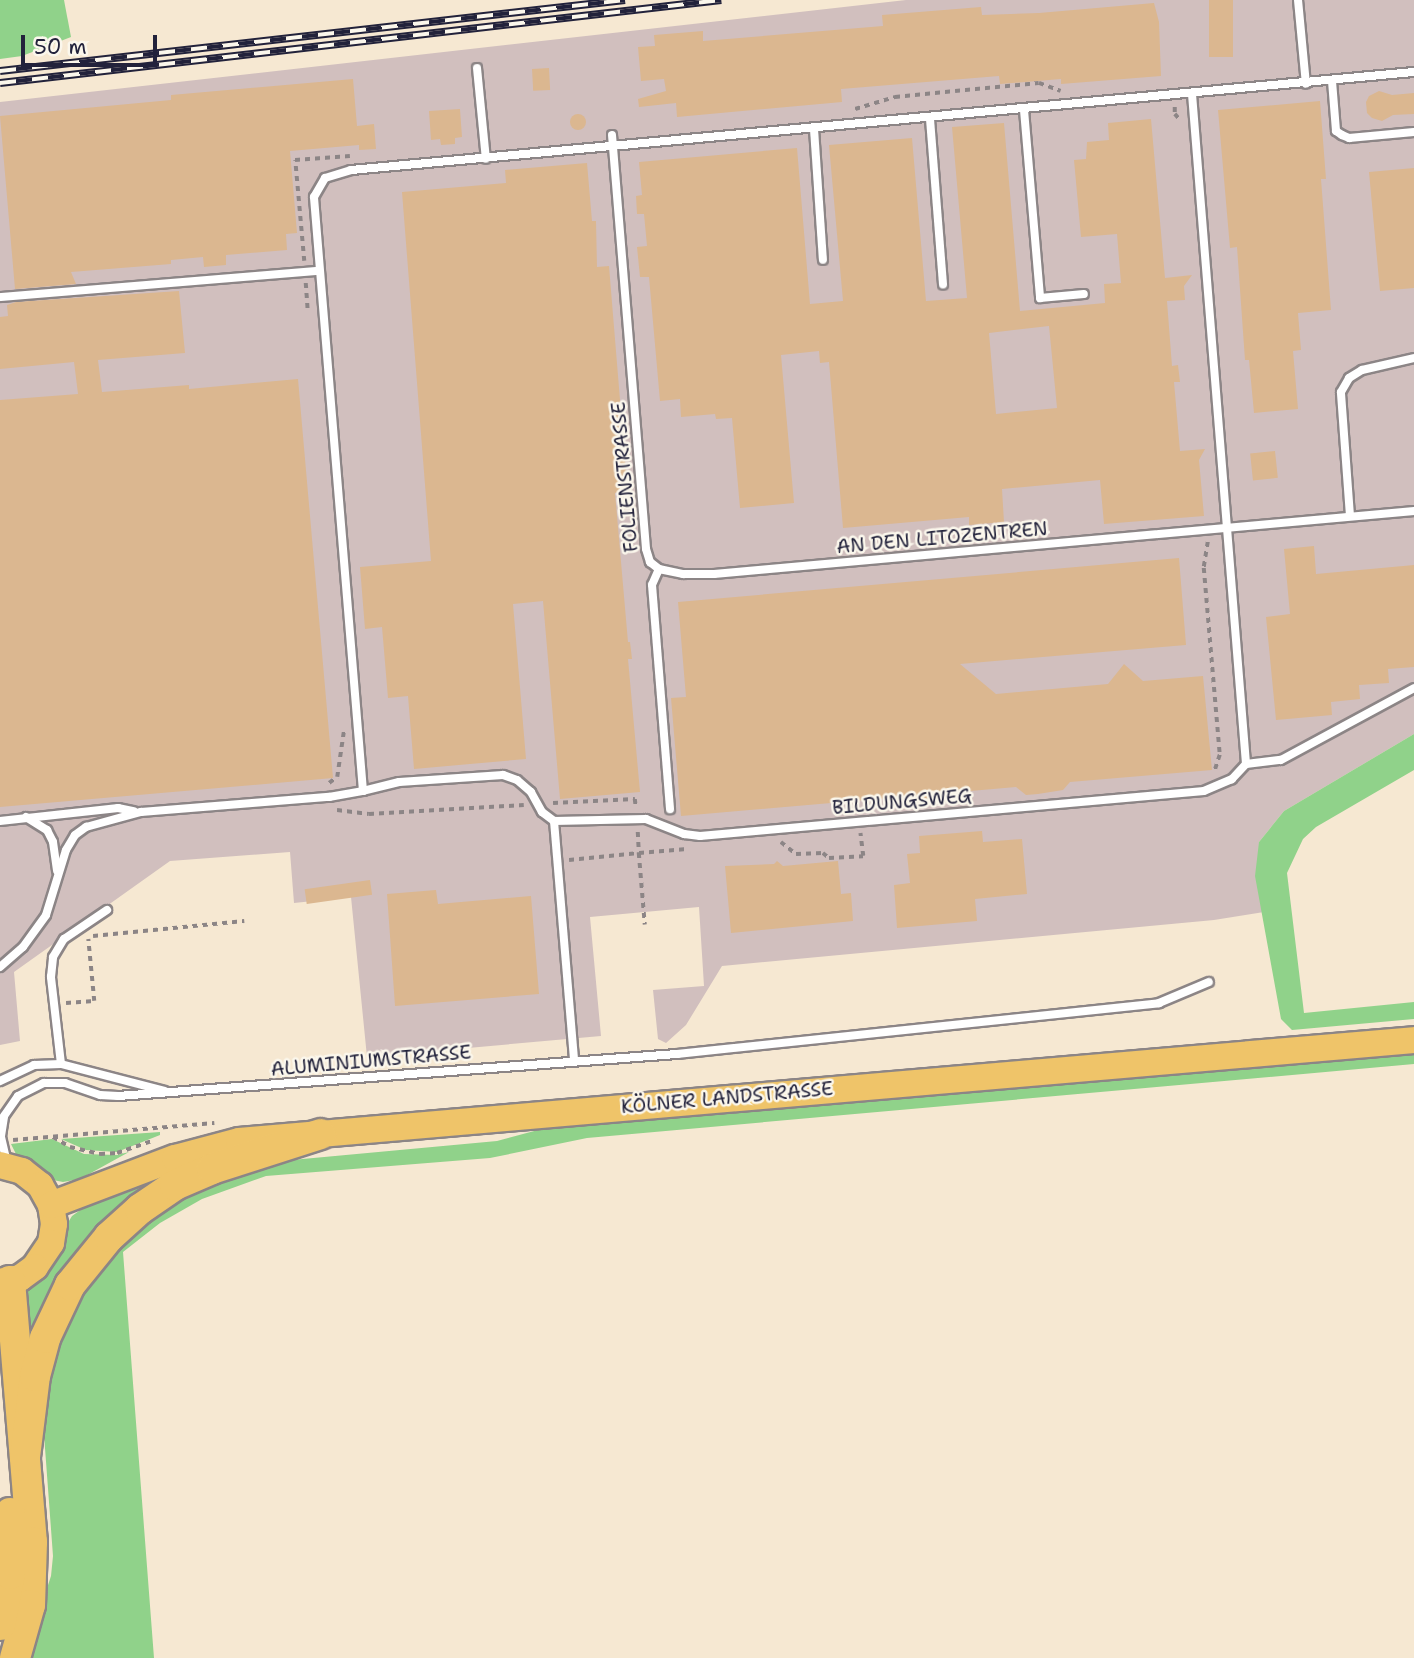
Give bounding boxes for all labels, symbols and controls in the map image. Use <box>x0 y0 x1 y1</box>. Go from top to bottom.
scale bar <box>24 21 161 65</box>
text: 50 m <box>34 33 87 61</box>
street label: FOLIENSTRASSE <box>607 401 643 553</box>
street label: AN DEN LITOZENTREN <box>836 517 1048 559</box>
street label: BILDUNGSWEG <box>831 785 973 819</box>
street label: ALUMINIUMSTRASSE <box>270 1041 472 1081</box>
street label: KÖLNER LANDSTRASSE <box>620 1077 834 1119</box>

